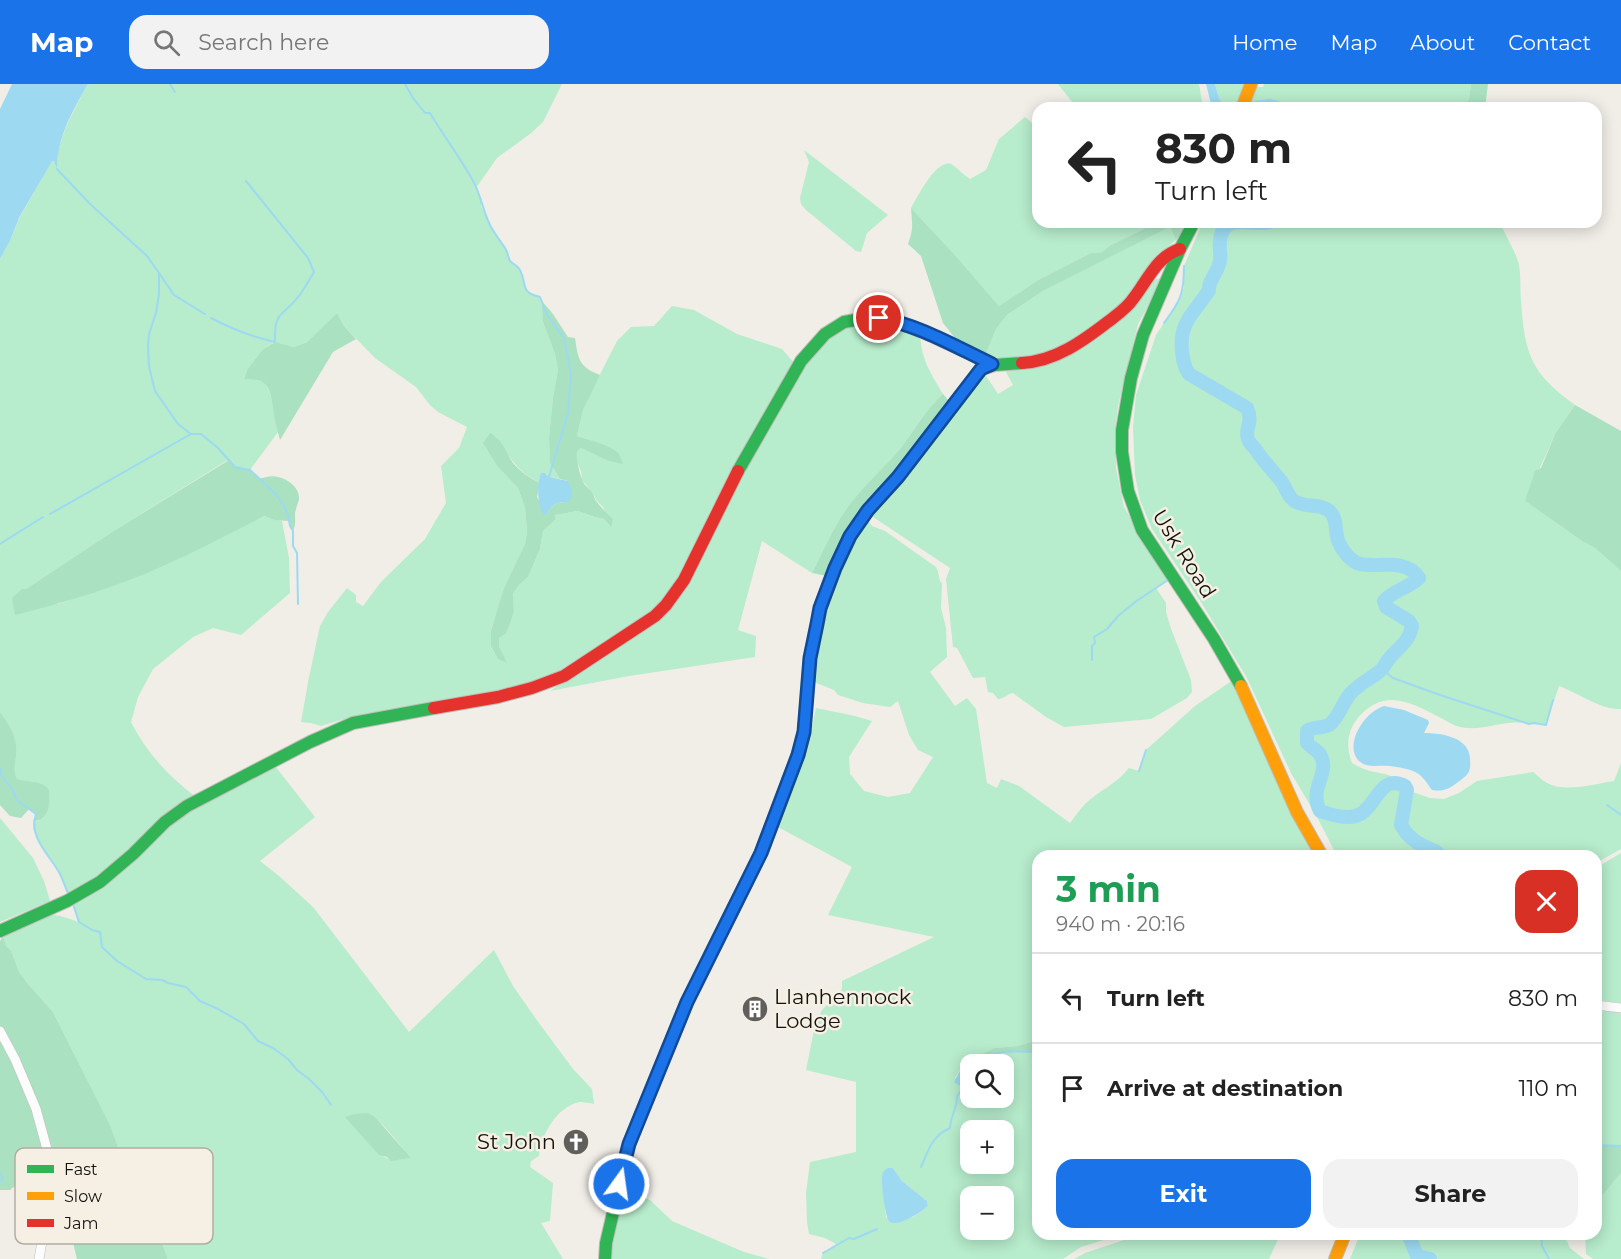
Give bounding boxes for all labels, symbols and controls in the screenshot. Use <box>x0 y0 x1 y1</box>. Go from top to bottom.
search box <box>129 15 549 69</box>
text: Map <box>30 25 93 59</box>
icon: search <box>150 26 183 59</box>
text: Search here <box>198 29 329 56</box>
text: Home <box>1232 30 1297 55</box>
text: Map <box>1330 30 1377 55</box>
text: About <box>1410 30 1475 55</box>
text: Contact <box>1508 30 1591 55</box>
text: 830 m <box>1155 122 1292 174</box>
icon: left <box>1056 126 1134 204</box>
text: Turn left <box>1155 174 1268 207</box>
pin <box>853 292 904 343</box>
icon: arrive <box>862 301 895 334</box>
street label: Usk Road <box>1147 505 1221 603</box>
text: 3 min <box>1056 867 1161 911</box>
button: close <box>1515 870 1578 933</box>
text: 940 m · 20:16 <box>1056 912 1185 936</box>
icon: left <box>1056 982 1089 1015</box>
place label: Llanhennock Lodge <box>774 984 912 1033</box>
text: Turn left <box>1107 985 1205 1012</box>
text: 830 m <box>1508 985 1578 1012</box>
building icon: Llanhennock Lodge <box>740 994 770 1024</box>
map controls <box>960 1054 1014 1240</box>
button: search <box>960 1054 1014 1108</box>
icon: arrive <box>1056 1072 1089 1105</box>
text: Arrive at destination <box>1107 1075 1343 1102</box>
text: 110 m <box>1518 1075 1578 1102</box>
button: + <box>960 1120 1014 1174</box>
church icon: St John <box>561 1127 591 1157</box>
place label: St John <box>477 1129 556 1154</box>
legend <box>15 1148 213 1244</box>
position arrow <box>587 1152 651 1216</box>
button: Exit <box>1056 1159 1311 1228</box>
button: Share <box>1323 1159 1578 1228</box>
text: Fast <box>64 1160 98 1179</box>
button: − <box>960 1186 1014 1240</box>
text: Slow <box>64 1187 102 1206</box>
text: Jam <box>63 1214 98 1233</box>

